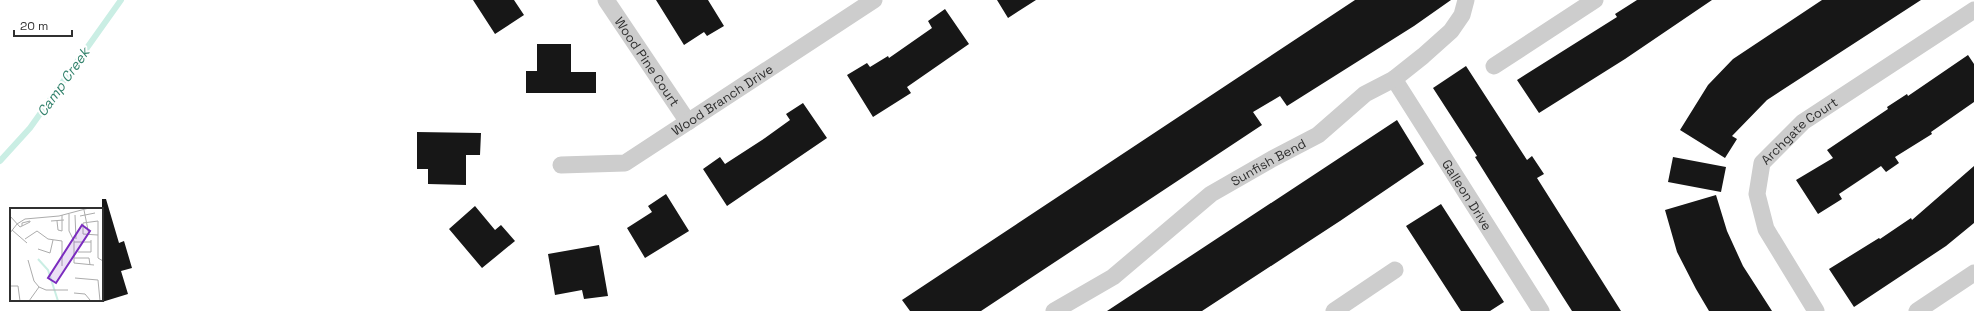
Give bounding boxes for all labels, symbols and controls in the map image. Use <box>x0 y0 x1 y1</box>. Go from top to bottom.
scale bar <box>14 12 72 38</box>
street label: Wood Pine Court <box>611 13 683 109</box>
text: 20 m <box>20 18 48 34</box>
water label: Camp Creek <box>33 43 94 120</box>
street label: Wood Branch Drive <box>668 60 776 139</box>
street label: Archgate Court <box>1757 93 1841 168</box>
street label: Sunfish Bend <box>1227 134 1309 189</box>
street label: Galleon Drive <box>1439 156 1496 233</box>
inset map <box>10 208 103 301</box>

